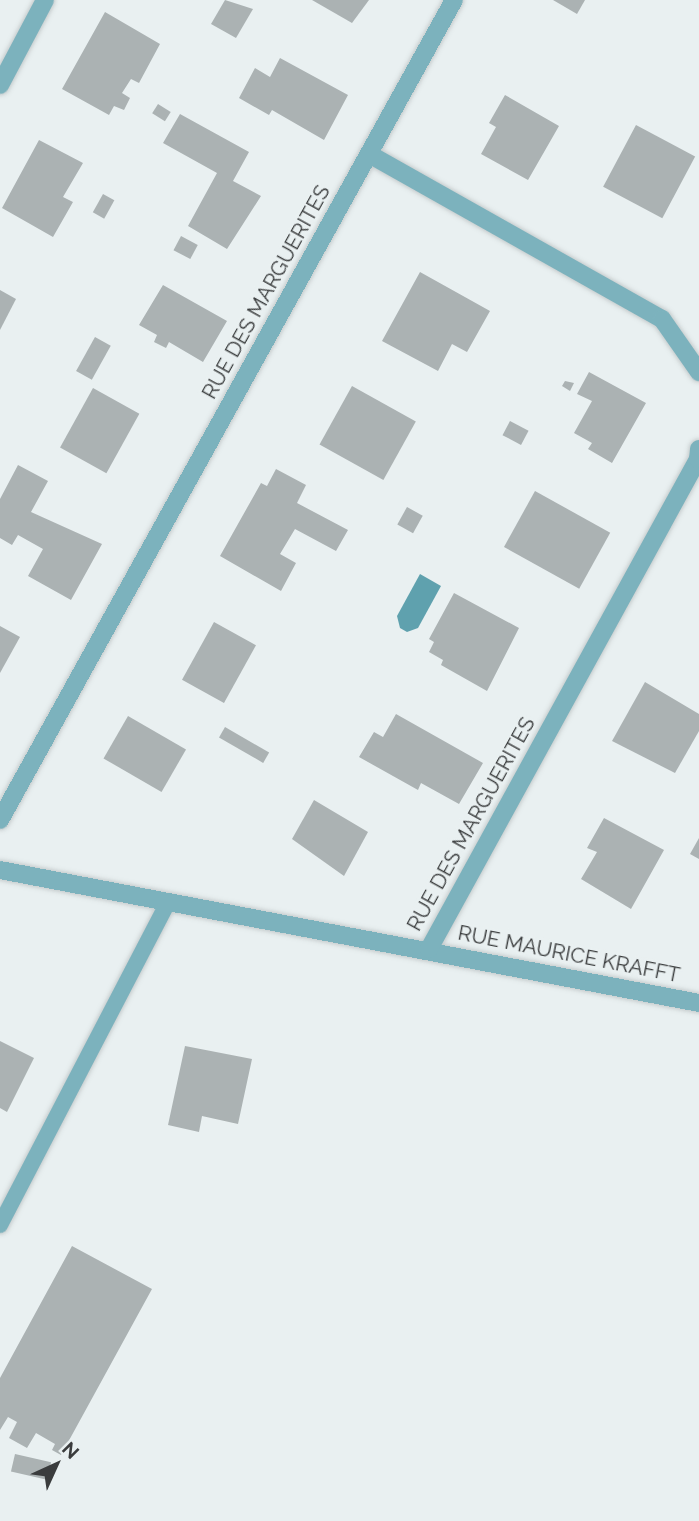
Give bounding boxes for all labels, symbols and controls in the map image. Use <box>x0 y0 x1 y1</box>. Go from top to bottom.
street label: RUE DES MARGUERITES <box>197 181 335 403</box>
street label: RUE DES MARGUERITES <box>402 713 540 935</box>
street label: RUE MAURICE KRAFFT <box>456 920 682 988</box>
north arrow <box>21 1430 91 1500</box>
text: N <box>58 1437 84 1463</box>

